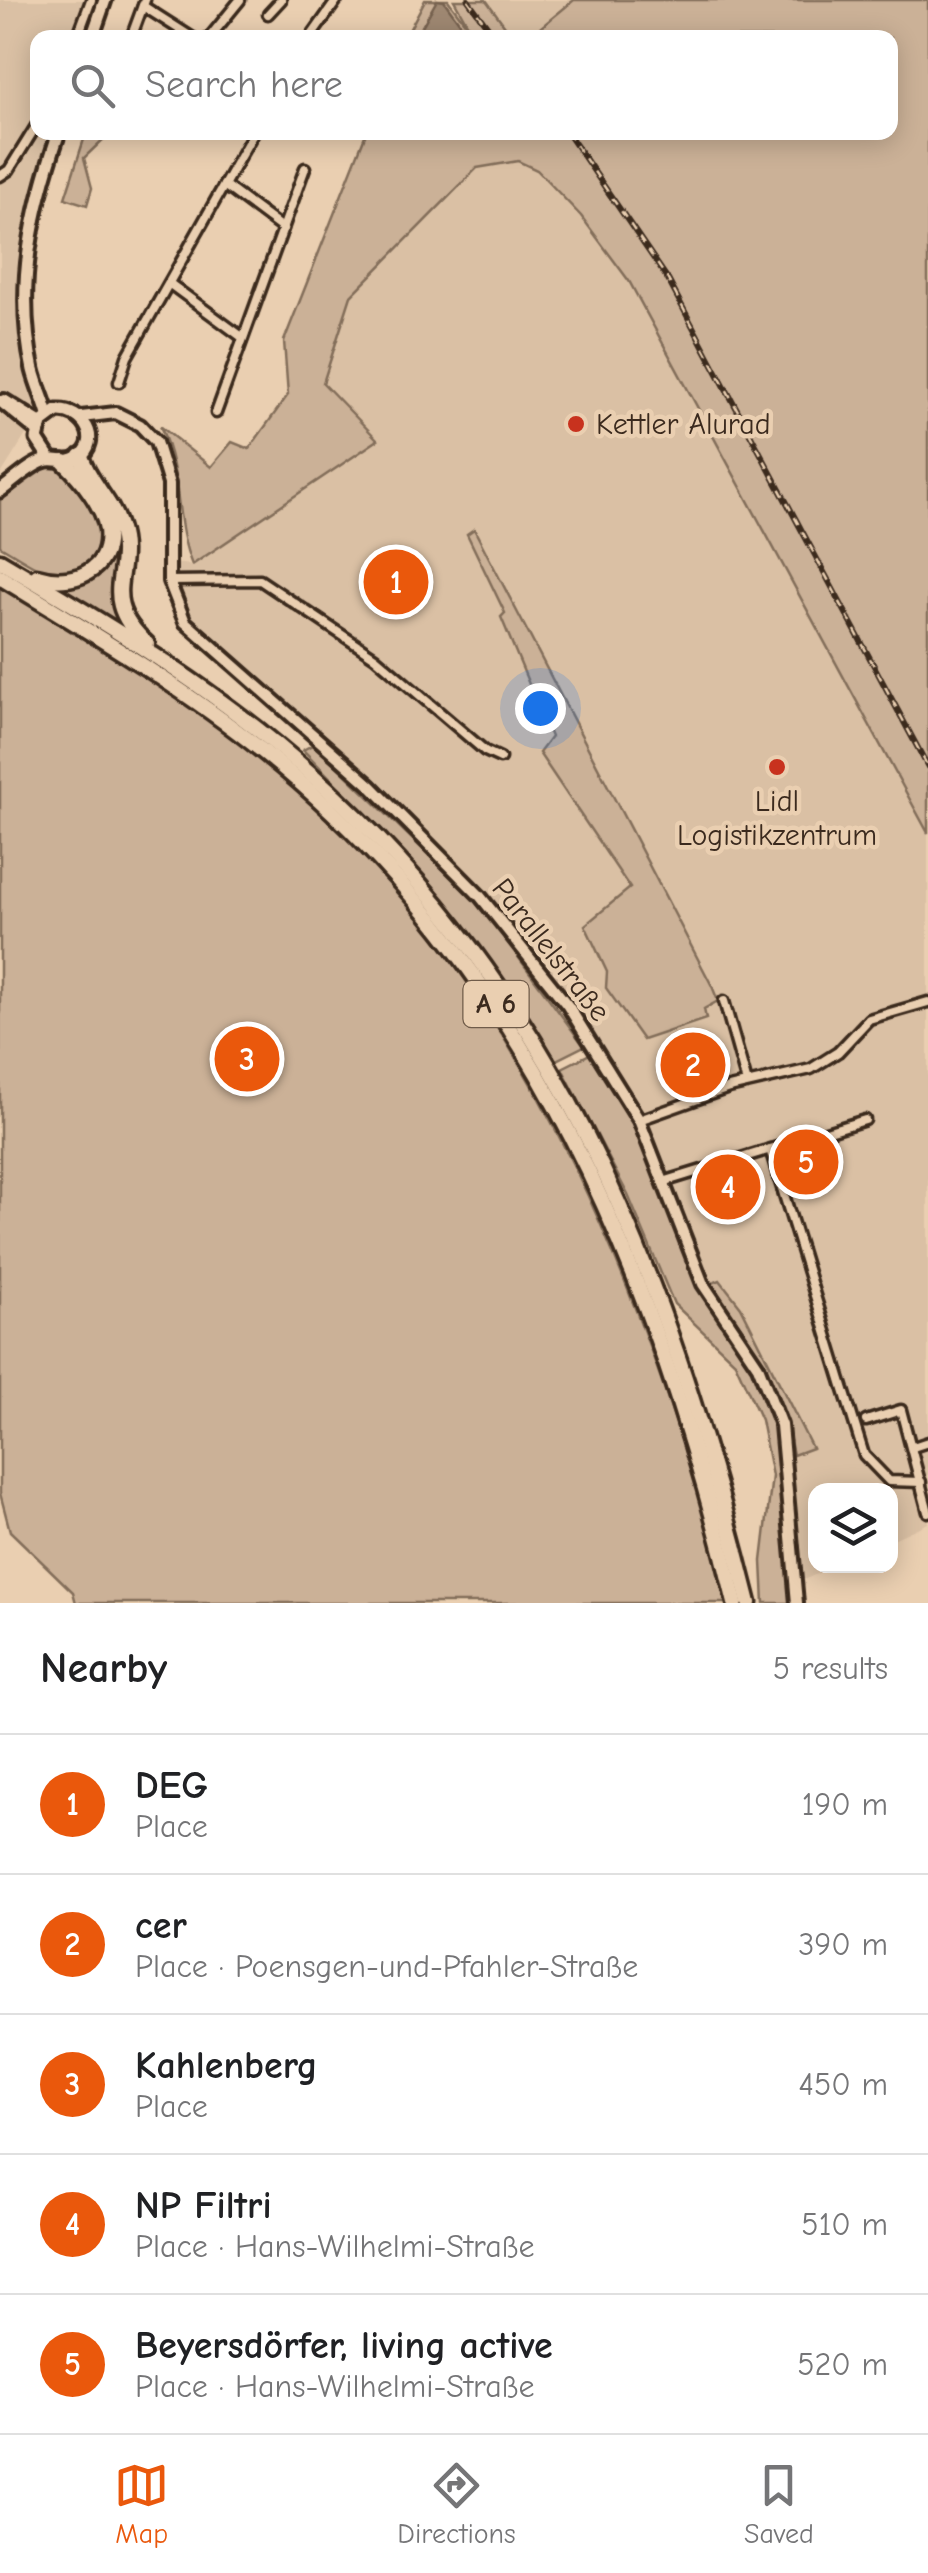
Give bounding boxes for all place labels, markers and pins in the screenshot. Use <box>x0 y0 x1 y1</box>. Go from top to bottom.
place label: Kettler Alurad <box>596 407 771 442</box>
marker: Kettler Alurad <box>565 413 587 435</box>
pin: 1 <box>364 544 428 620</box>
marker: Lidl Logistikzentrum <box>766 756 788 778</box>
place label: Lidl Logistikzentrum <box>677 784 877 853</box>
pin: 3 <box>214 1022 280 1096</box>
pin: 2 <box>660 1028 726 1102</box>
pin: 5 <box>774 1124 838 1200</box>
pin: 4 <box>696 1150 760 1224</box>

